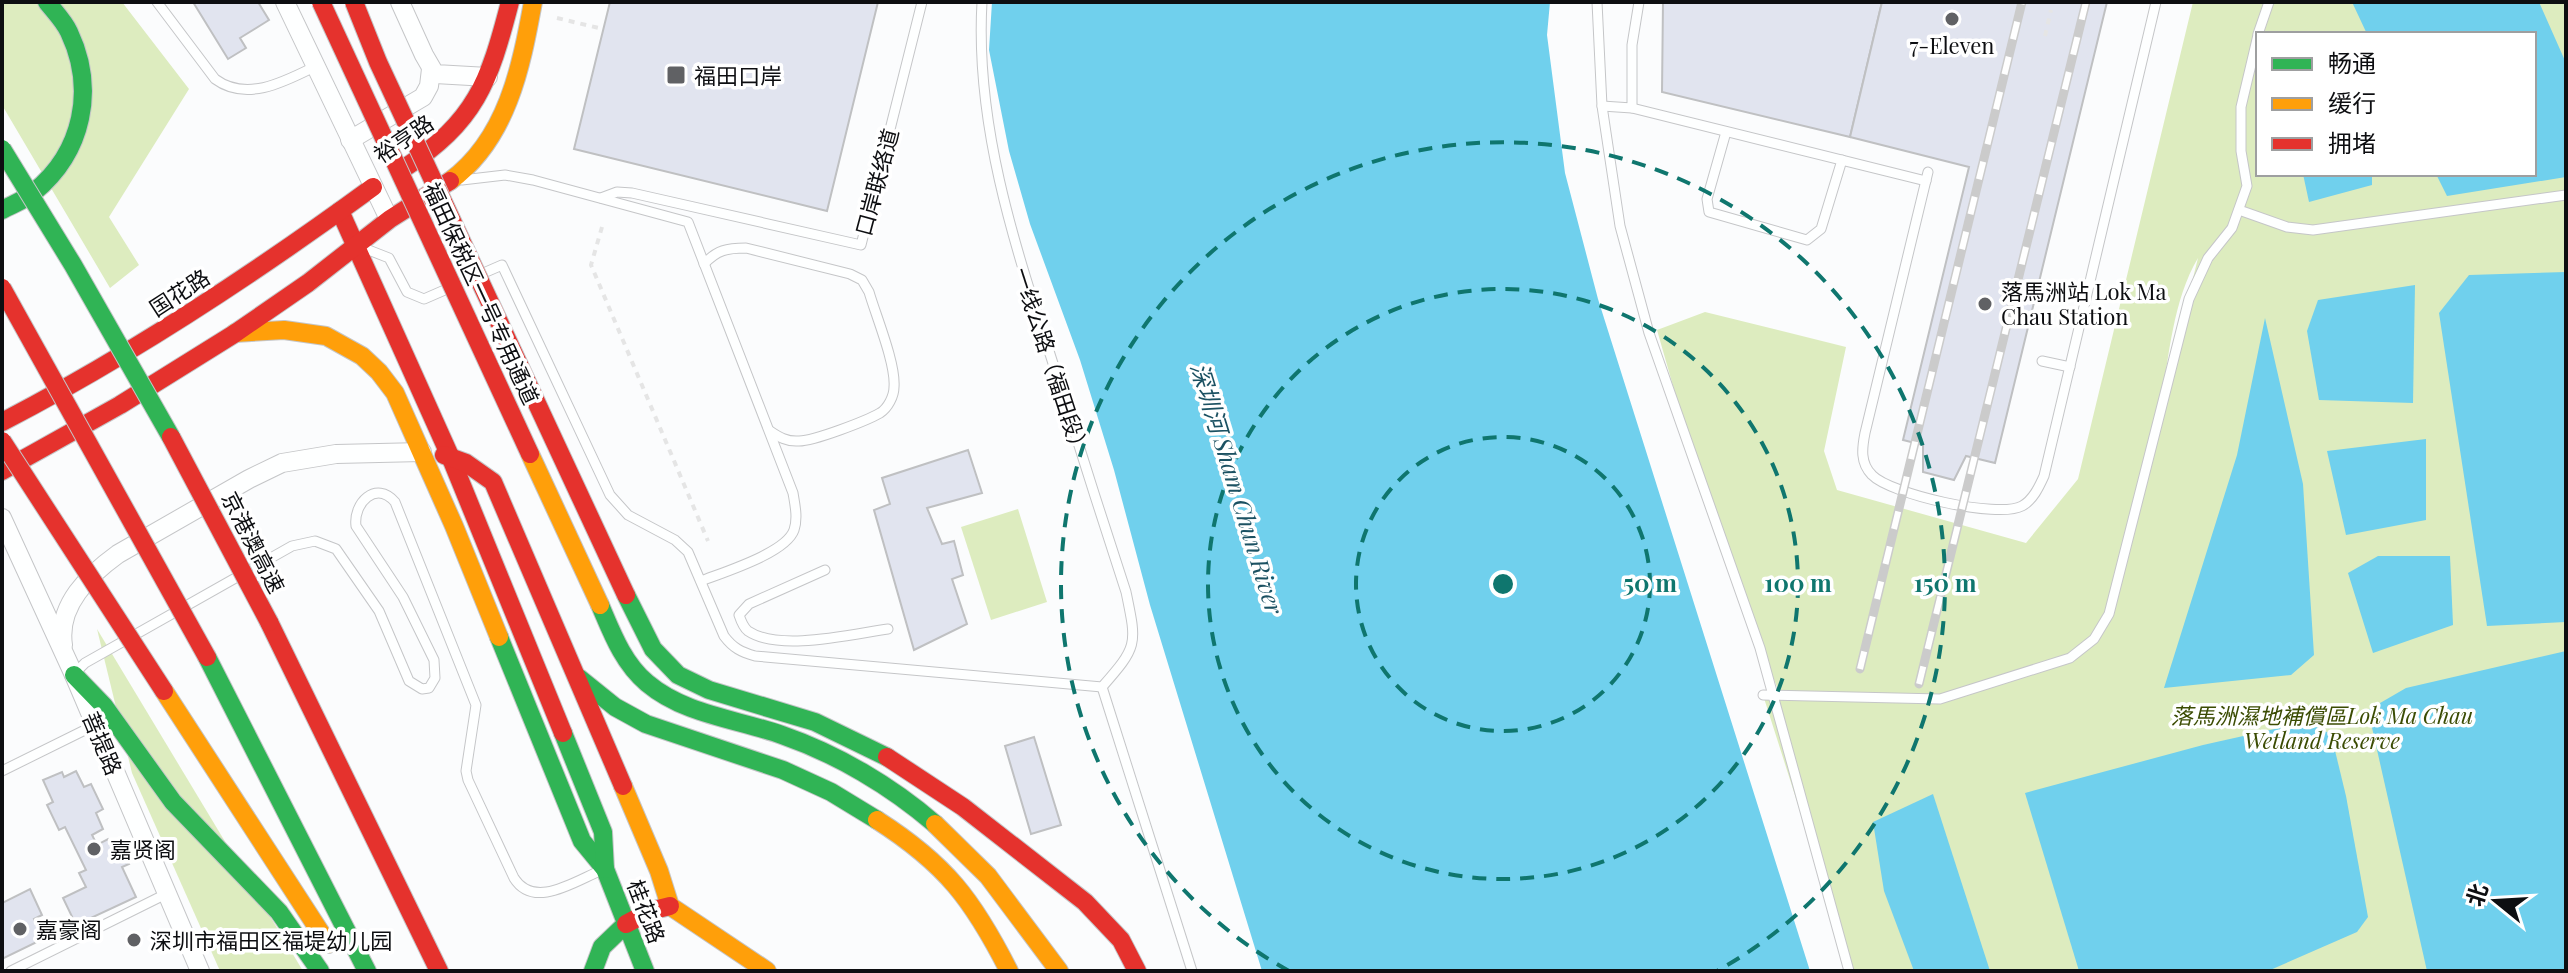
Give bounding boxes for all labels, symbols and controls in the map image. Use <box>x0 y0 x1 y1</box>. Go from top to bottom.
marker: 7-Eleven <box>1943 10 1961 28</box>
place label: 7-Eleven <box>1910 30 1995 60</box>
legend <box>2256 32 2536 176</box>
text: 畅通 <box>2328 46 2376 78</box>
place label: 福田口岸 <box>694 60 782 90</box>
marker: 福田口岸 <box>665 64 687 86</box>
text: 缓行 <box>2328 86 2376 118</box>
street label: 裕亨路 <box>367 107 439 169</box>
street label: 口岸联络道 <box>847 125 905 239</box>
text: 拥堵 <box>2328 126 2376 158</box>
street label: 福田保税区一号专用通道 <box>417 177 547 409</box>
street label: 国花路 <box>143 261 215 323</box>
street label: 一线公路（福田段） <box>1007 263 1097 461</box>
place label: 落馬洲站 Lok Ma Chau Station <box>2001 276 2167 331</box>
marker: 落馬洲站 Lok Ma Chau Station <box>1976 295 1994 313</box>
water label: 深圳河 Sham Chun River <box>1184 358 1292 618</box>
street label: 京港澳高速 <box>216 486 292 598</box>
text: 50 m <box>1623 566 1677 598</box>
text: 100 m <box>1764 566 1832 598</box>
text: 150 m <box>1914 566 1977 598</box>
centre of rings <box>1489 570 1517 598</box>
park label: 落馬洲濕地補償區Lok Ma Chau Wetland Reserve <box>2171 700 2473 755</box>
street label: 菩提路 <box>76 707 130 779</box>
place label: 嘉贤阁 <box>110 834 176 864</box>
marker: 嘉贤阁 <box>85 840 103 858</box>
north arrow <box>2456 861 2536 941</box>
street label: 桂花路 <box>621 875 673 947</box>
text: 北 <box>2458 879 2494 910</box>
place label: 嘉豪阁 <box>36 914 102 944</box>
marker: 嘉豪阁 <box>11 920 29 938</box>
place label: 深圳市福田区福堤幼儿园 <box>150 925 392 955</box>
marker: 深圳市福田区福堤幼儿园 <box>125 931 143 949</box>

